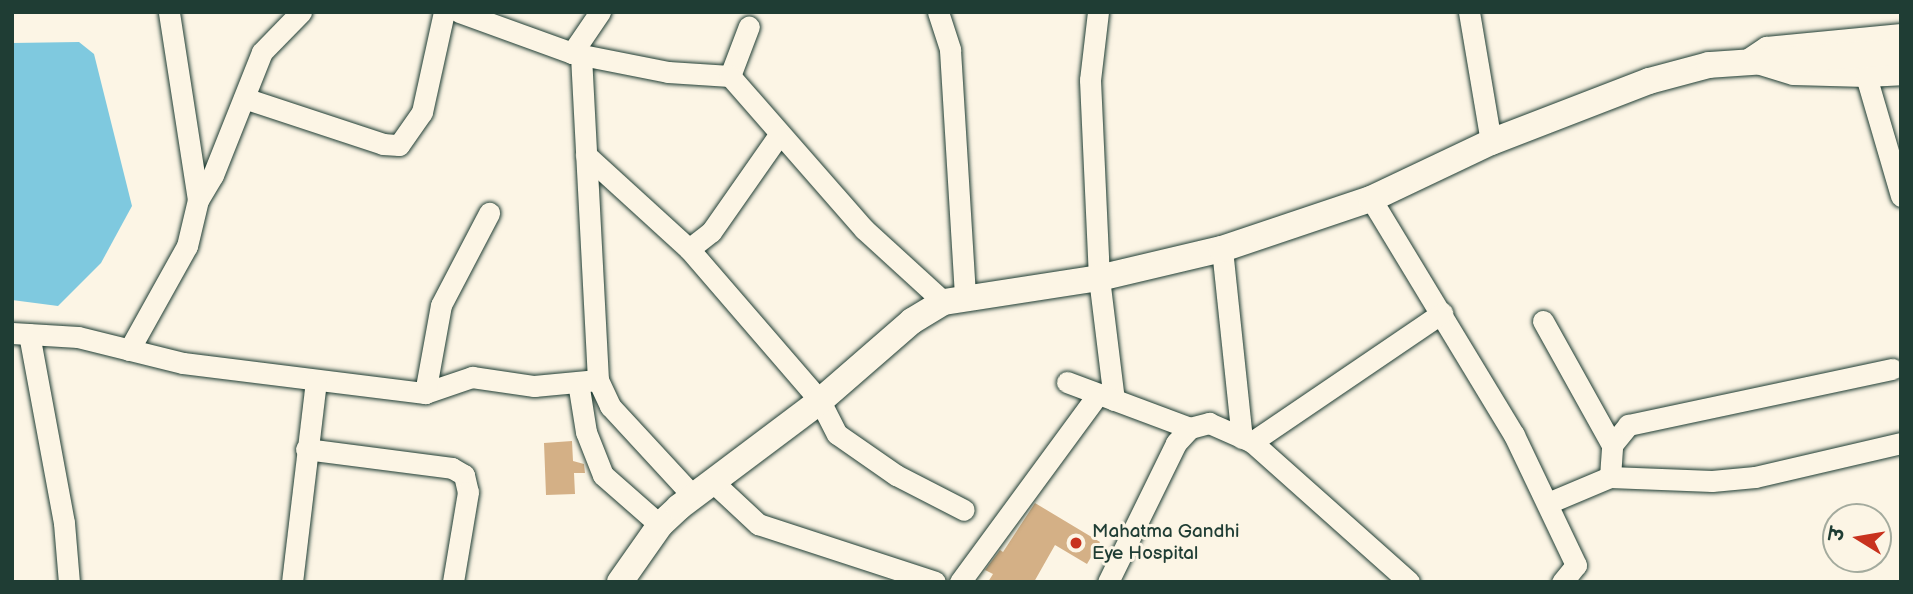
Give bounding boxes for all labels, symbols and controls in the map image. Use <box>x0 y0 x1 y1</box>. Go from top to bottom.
north arrow <box>1822 503 1892 573</box>
place label: Mahatma Gandhi Eye Hospital <box>1092 521 1239 565</box>
text: उ <box>1825 526 1850 543</box>
marker: Mahatma Gandhi Eye Hospital <box>1066 533 1086 553</box>

